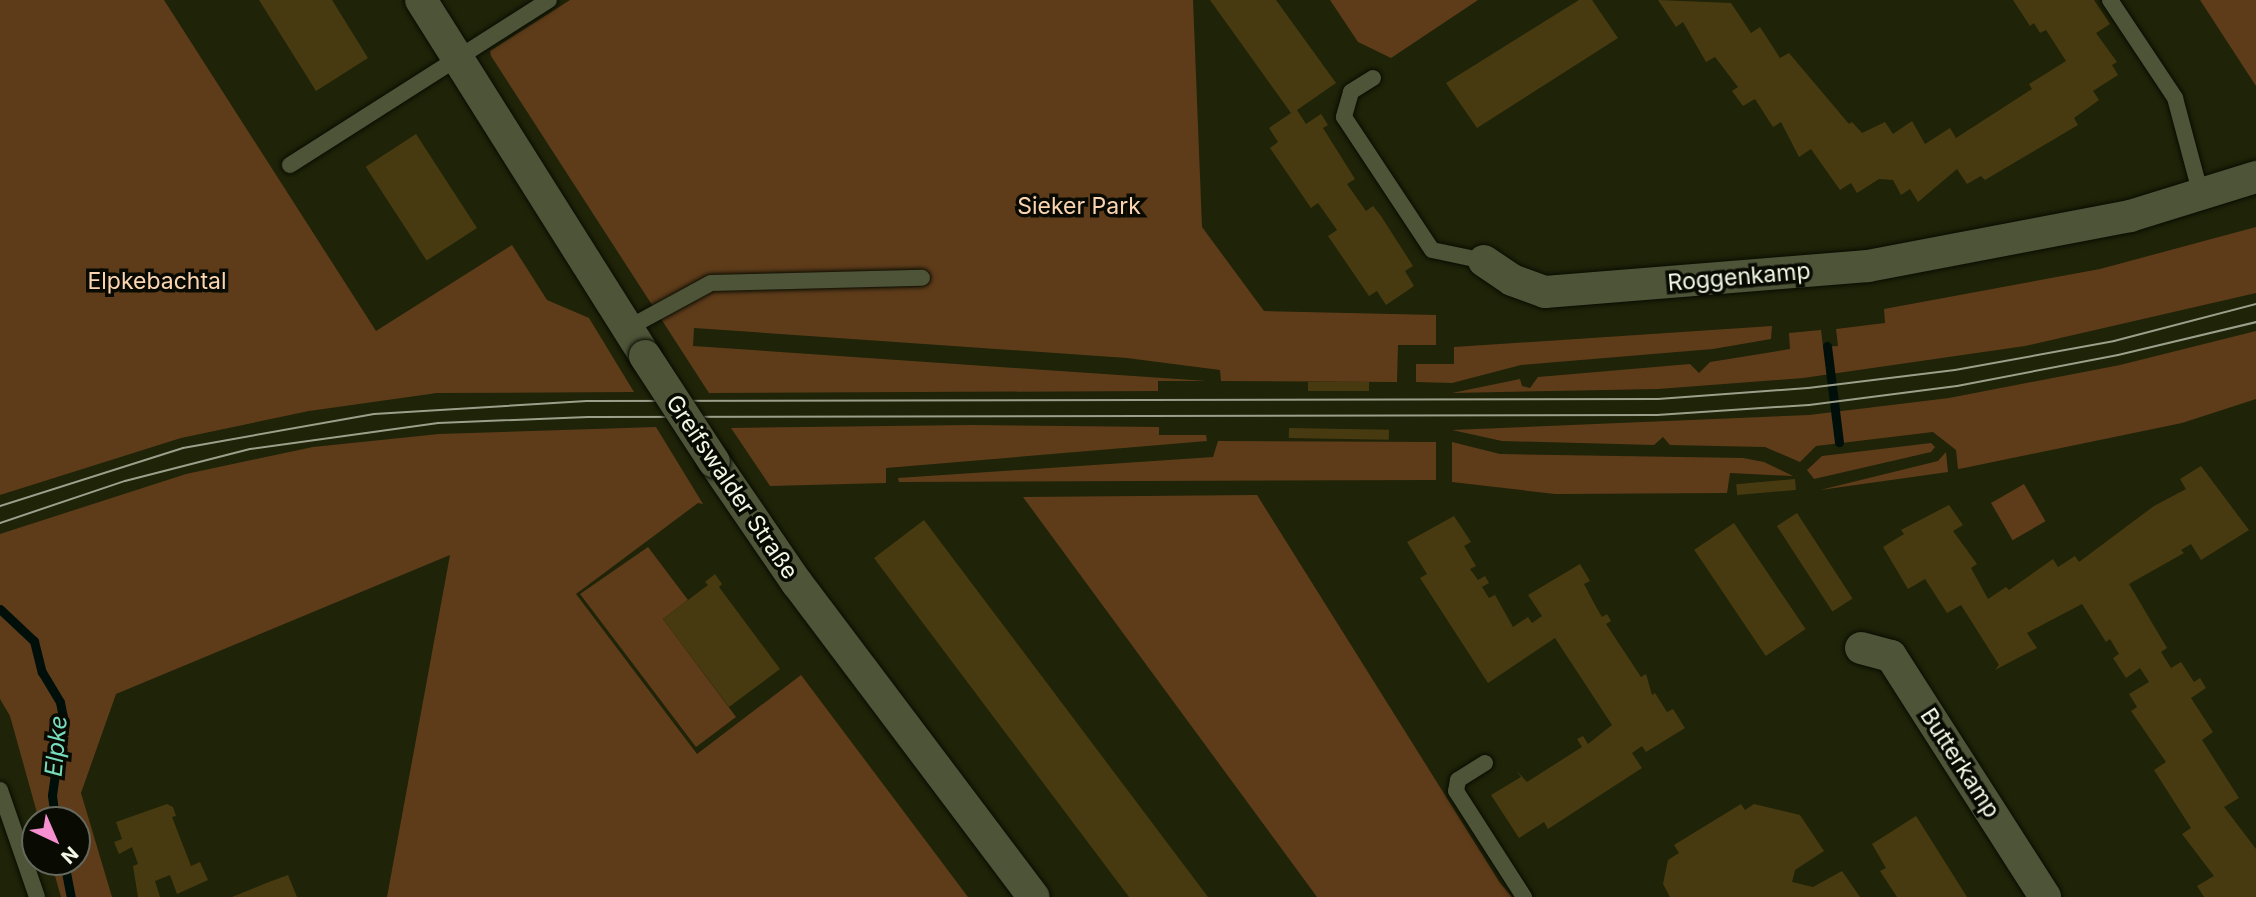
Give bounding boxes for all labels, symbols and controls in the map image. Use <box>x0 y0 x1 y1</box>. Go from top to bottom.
park label: Sieker Park <box>1017 192 1141 220</box>
street label: Roggenkamp <box>1666 257 1812 297</box>
park label: Elpkebachtal <box>87 267 227 295</box>
street label: Greifswalder Straße <box>660 390 804 584</box>
street label: Butterkamp <box>1914 703 2006 823</box>
water label: Elpke <box>39 714 73 778</box>
north arrow <box>21 806 91 876</box>
text: N <box>56 842 83 868</box>

